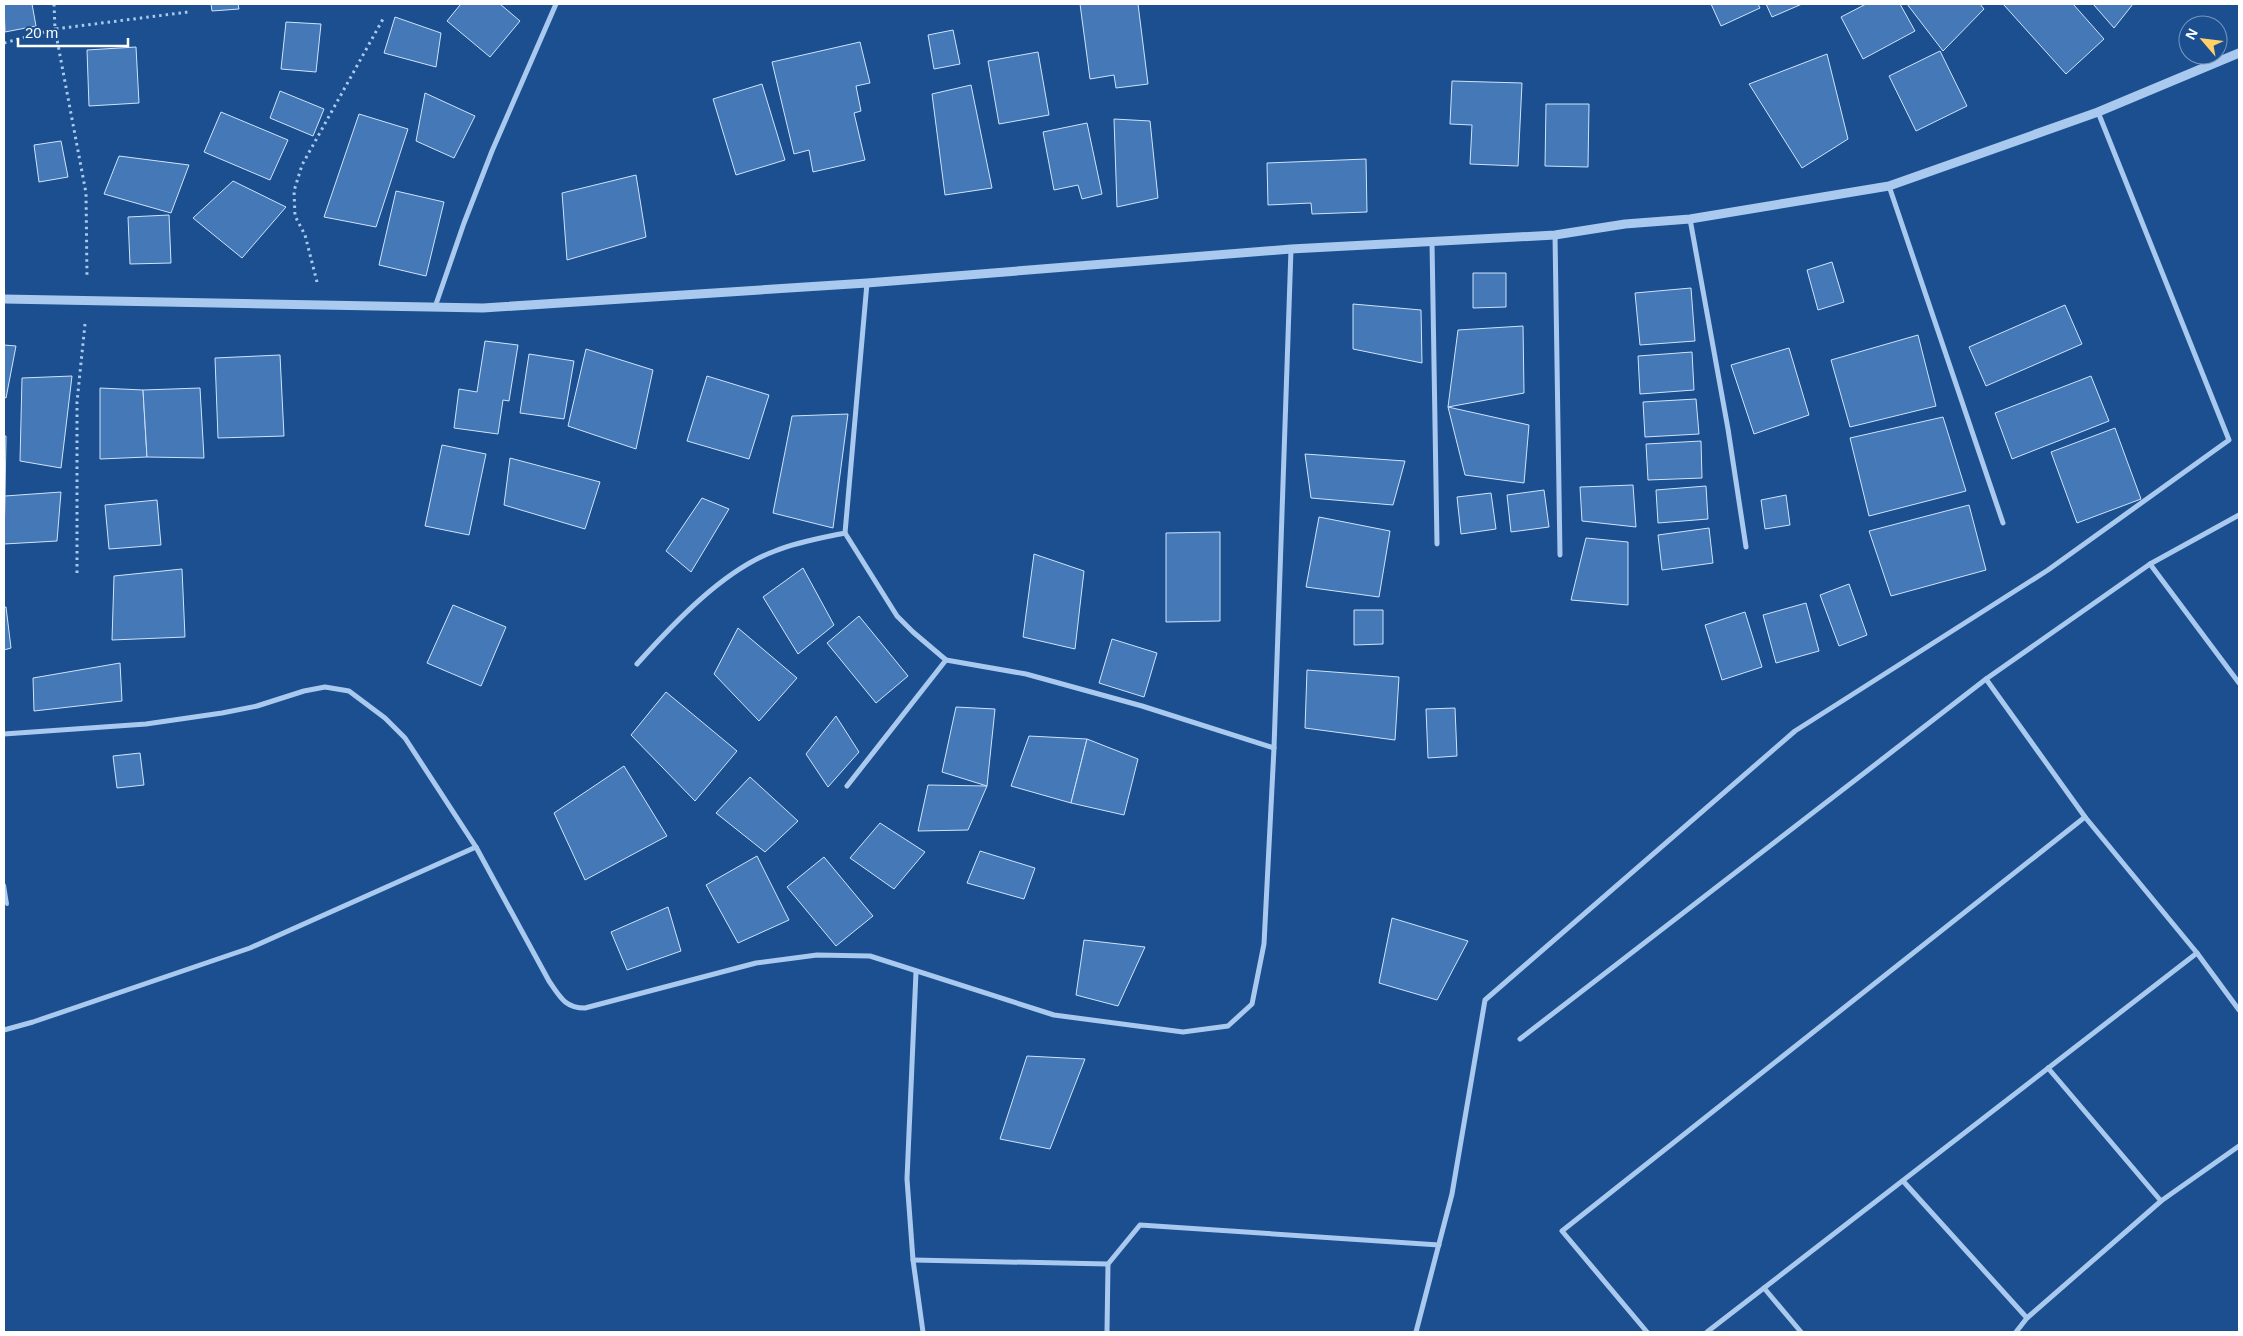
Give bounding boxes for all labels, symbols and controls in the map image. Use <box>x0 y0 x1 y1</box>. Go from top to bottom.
scale bar <box>18 15 128 47</box>
north arrow <box>2178 15 2228 65</box>
text: 20 m <box>25 24 58 41</box>
text: N <box>2182 26 2201 42</box>

